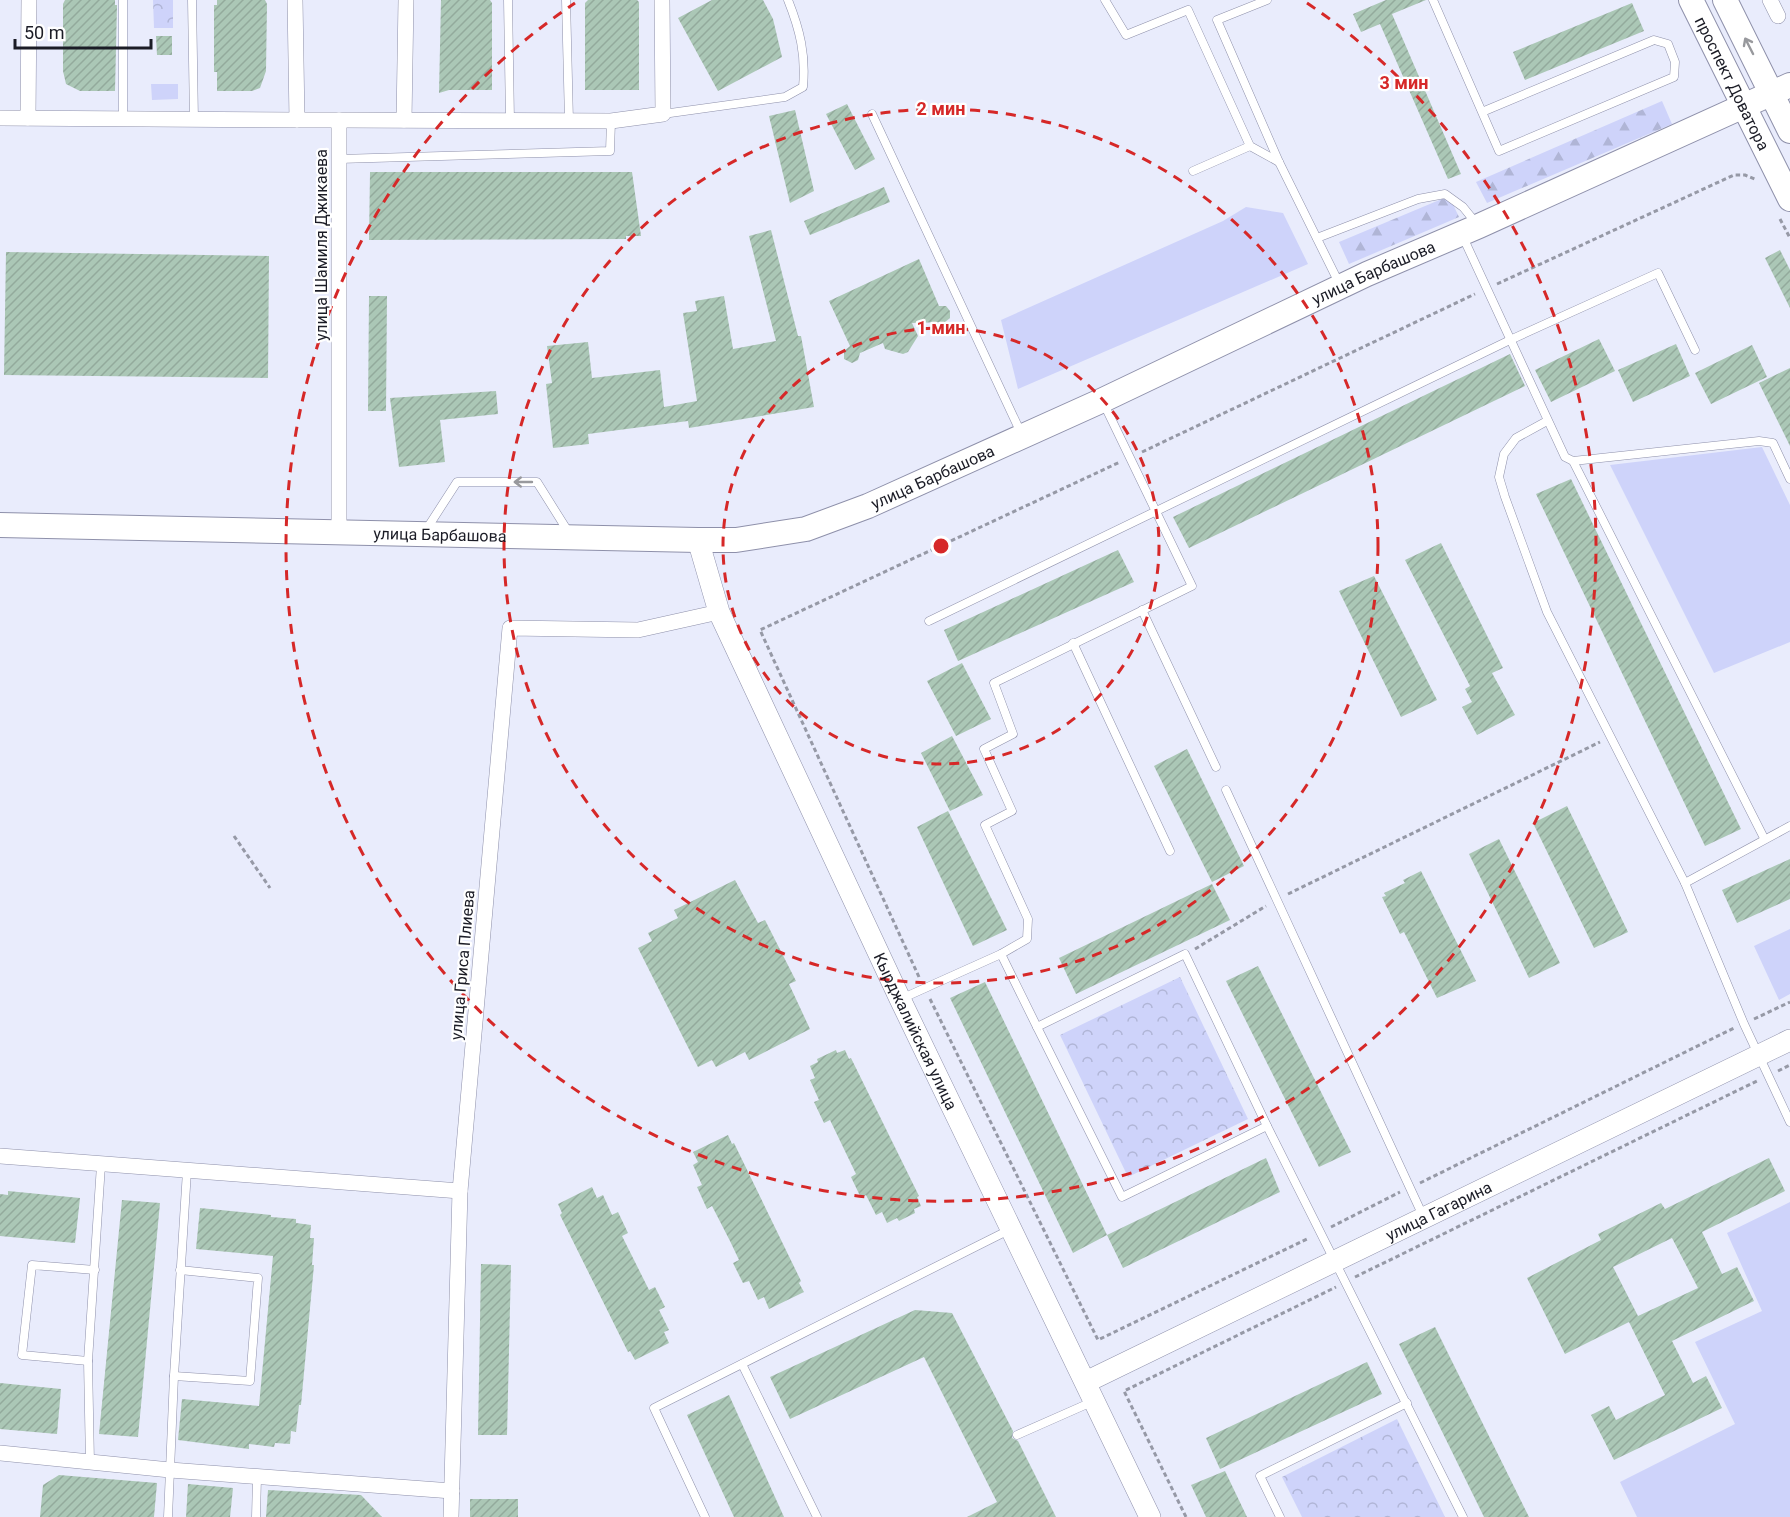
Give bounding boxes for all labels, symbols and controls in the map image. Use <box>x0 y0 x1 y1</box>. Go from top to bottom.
scale bar <box>15 12 152 50</box>
street label: проспект Доватора <box>1691 14 1773 153</box>
text: 50 m <box>24 22 64 43</box>
one-way arrow <box>1742 38 1754 56</box>
text: 3 мин <box>1380 72 1428 93</box>
text: 2 мин <box>917 98 965 119</box>
street label: улица Шамиля Джикаева <box>312 149 331 341</box>
street label: улица Барбашова <box>1309 237 1438 309</box>
text: 1 мин <box>917 317 965 338</box>
street label: улица Барбашова <box>868 441 997 513</box>
one-way arrow <box>513 476 533 488</box>
street label: улица Барбашова <box>373 524 507 546</box>
centre of rings <box>931 536 951 556</box>
street label: улица Гриса Плиева <box>446 889 479 1041</box>
street label: Кырджалийская улица <box>870 950 961 1113</box>
street label: улица Гагарина <box>1383 1177 1495 1245</box>

